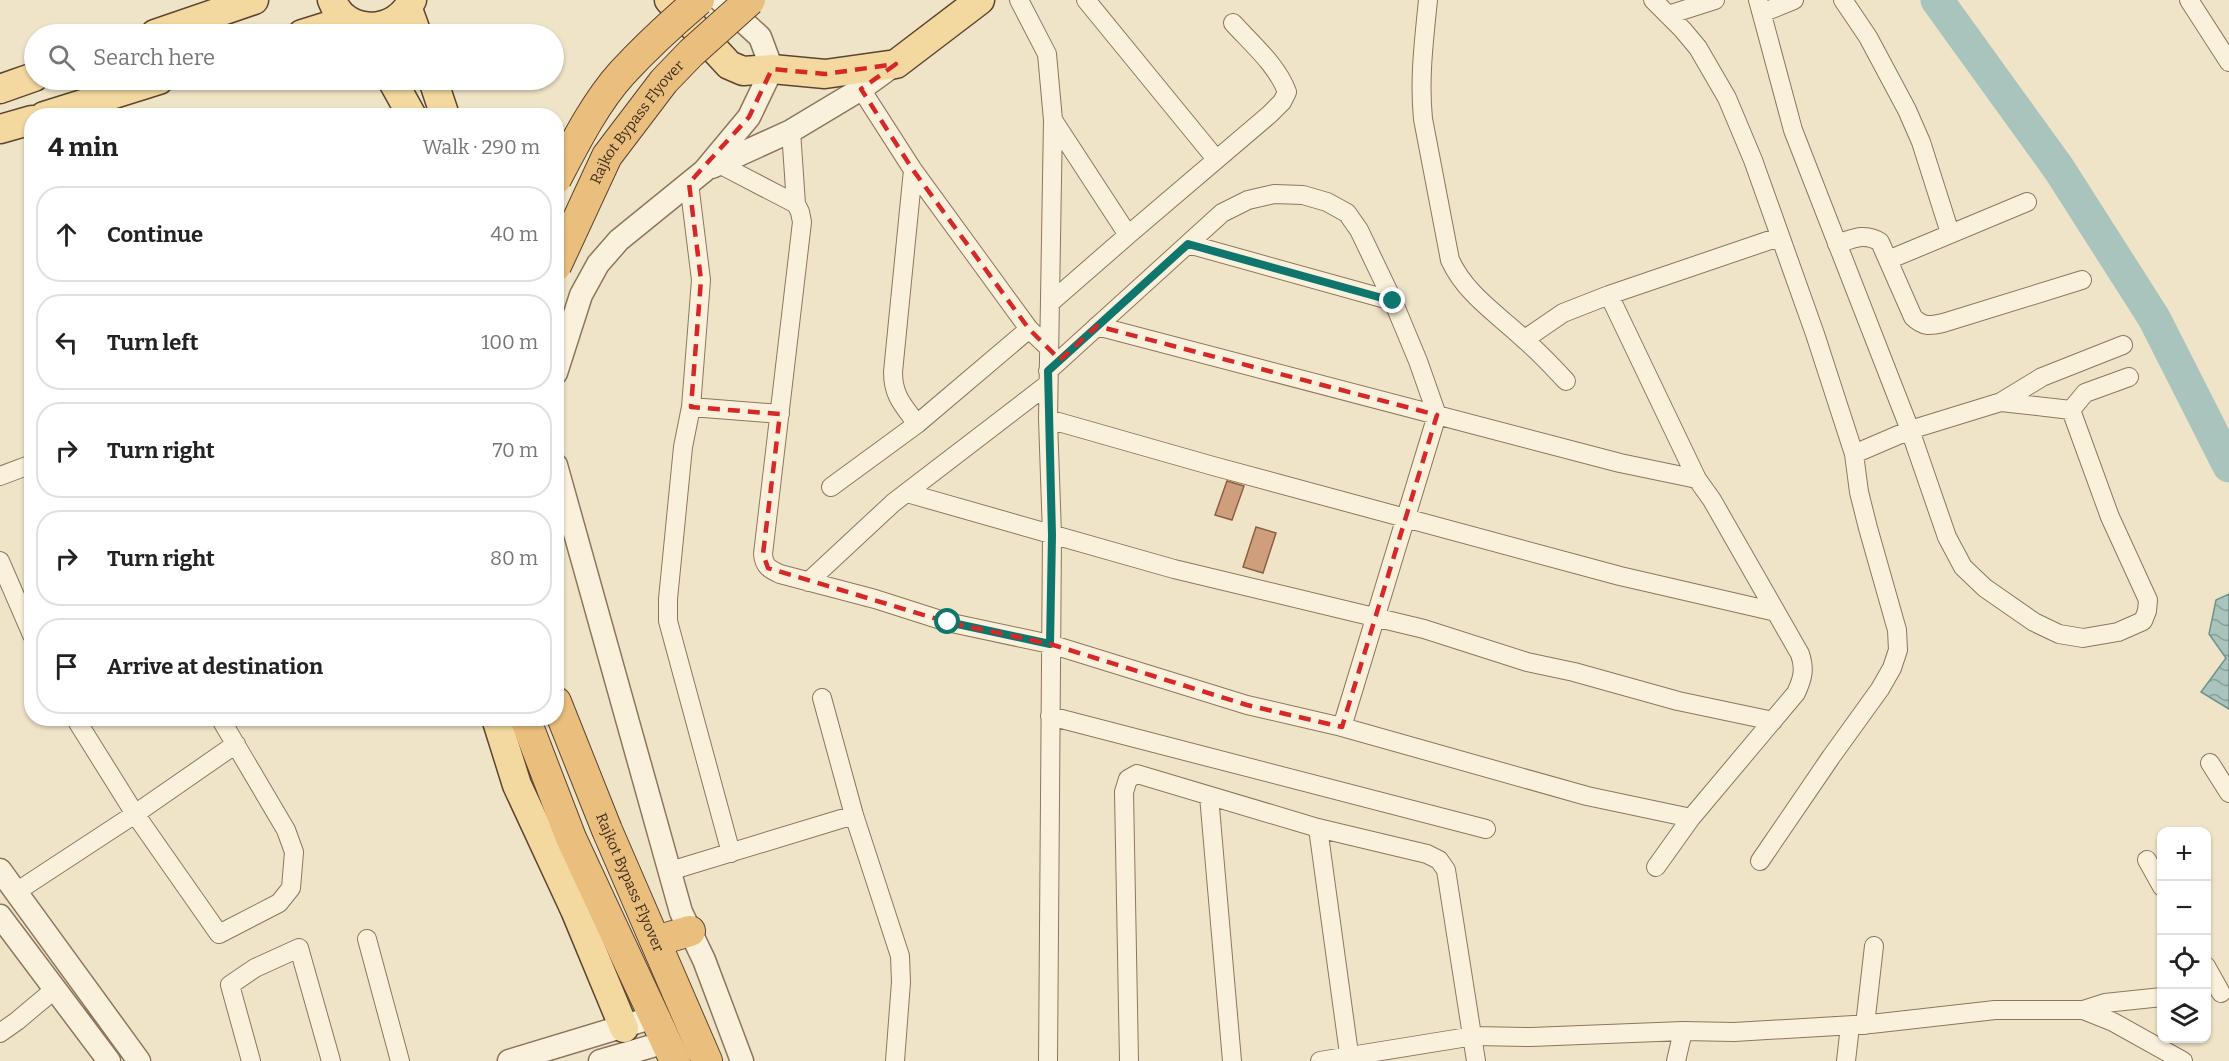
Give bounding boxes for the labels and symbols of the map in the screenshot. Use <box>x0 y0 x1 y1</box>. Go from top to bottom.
street label: Rajkot Bypass Flyover <box>586 56 688 187</box>
route end <box>1379 287 1405 313</box>
route start <box>934 608 960 634</box>
street label: Rajkot Bypass Flyover <box>592 810 668 955</box>

